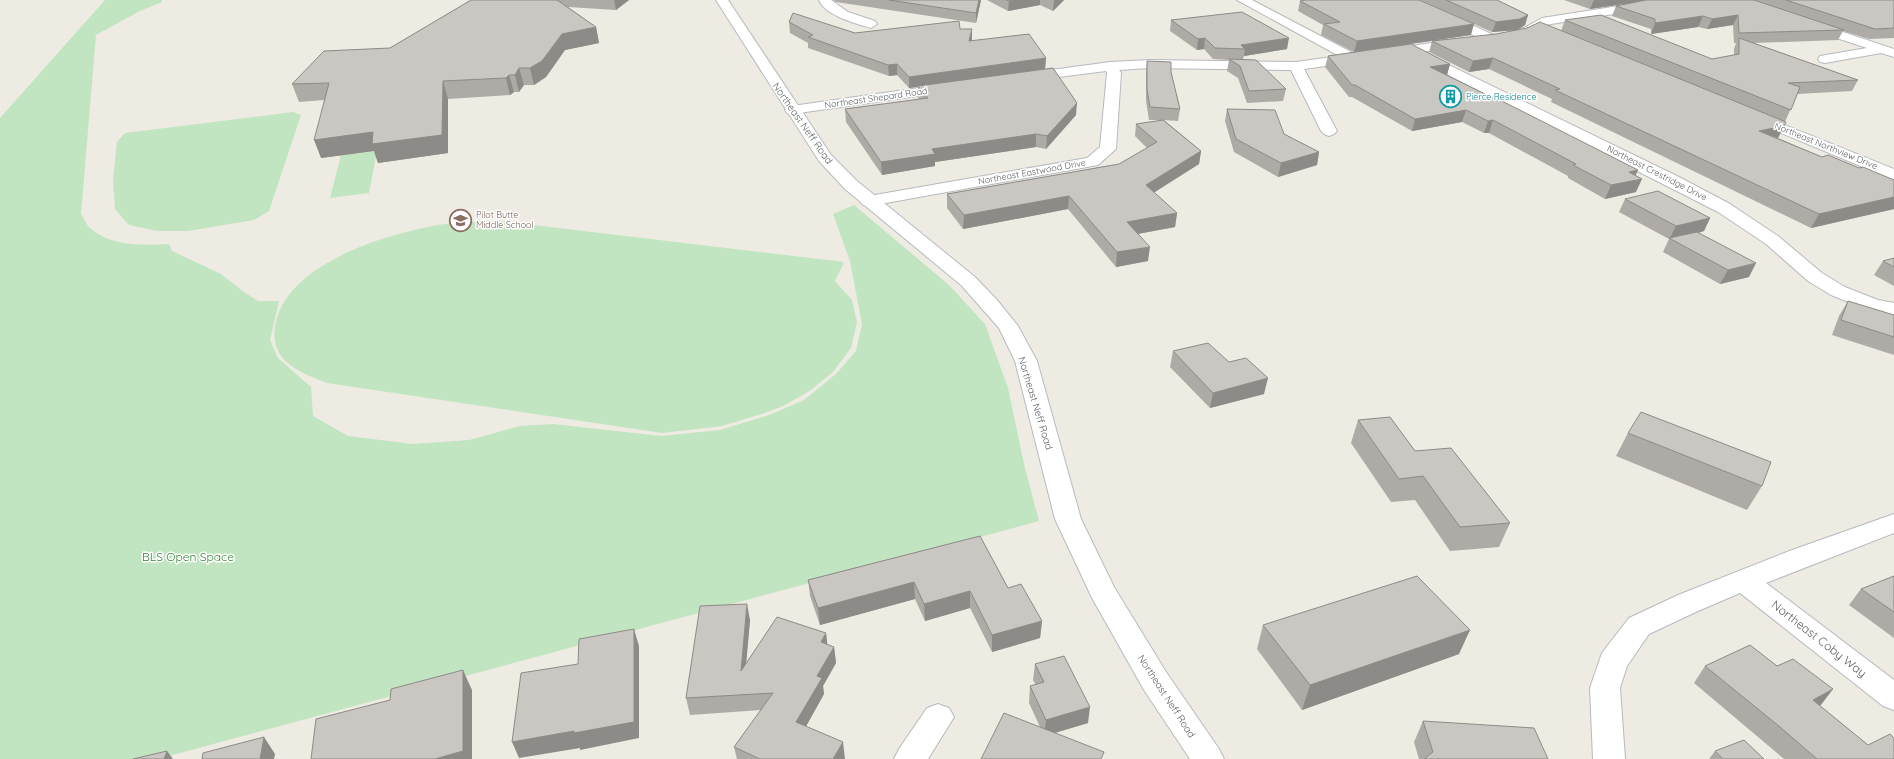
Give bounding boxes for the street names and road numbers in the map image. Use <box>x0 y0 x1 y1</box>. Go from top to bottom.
street label: Northeast Neff Road <box>770 80 836 167</box>
street label: Northeast Shepard Road <box>824 85 928 110</box>
street label: Northeast Northview Drive <box>1773 120 1879 171</box>
street label: Northeast Crestridge Drive <box>1605 142 1709 203</box>
street label: Northeast Eastwood Drive <box>977 157 1087 186</box>
street label: Northeast Neff Road <box>1015 355 1056 451</box>
street label: Northeast Coby Way <box>1769 597 1870 680</box>
street label: Northeast Neff Road <box>1135 652 1198 740</box>

